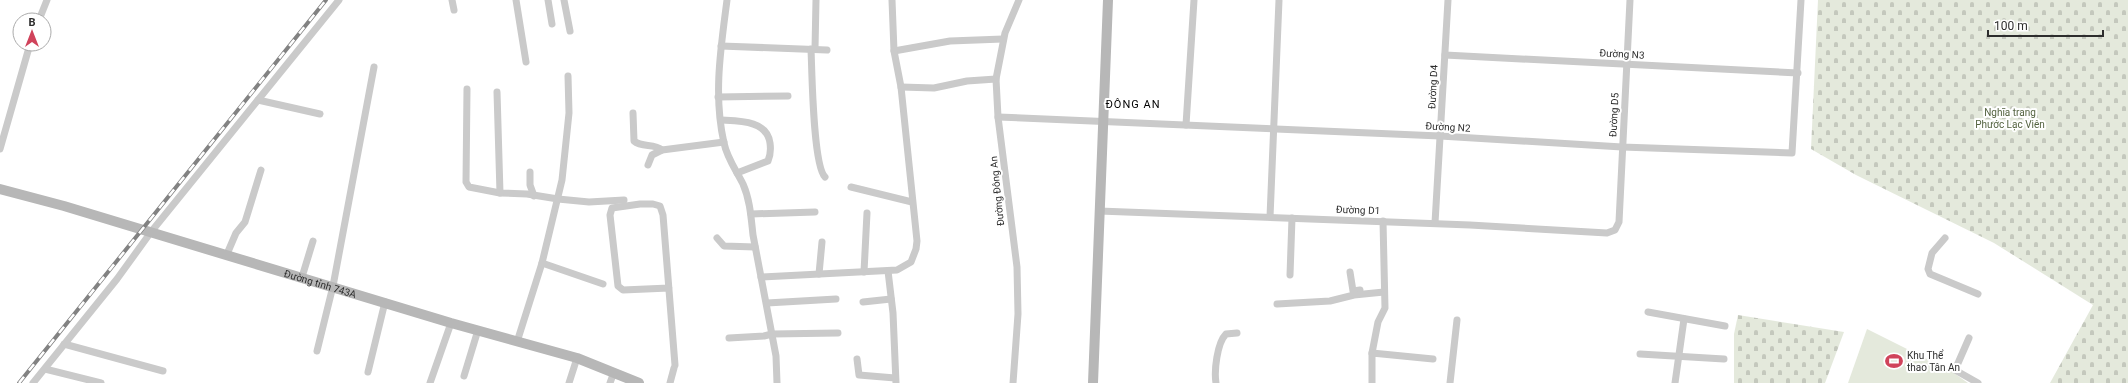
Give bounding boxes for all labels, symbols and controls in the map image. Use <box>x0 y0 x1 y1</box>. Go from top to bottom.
north arrow <box>12 12 52 52</box>
scale bar <box>1988 12 2103 38</box>
text: B <box>28 16 36 29</box>
text: 100 m <box>1994 19 2028 33</box>
street label: Đường N3 <box>1599 47 1645 61</box>
street label: Đường D4 <box>1426 64 1440 109</box>
street label: Đường D5 <box>1607 92 1621 137</box>
district label: ĐÔNG AN <box>1105 98 1161 111</box>
park label: Nghĩa trang Phước Lạc Viên <box>1975 107 2045 131</box>
street label: Đường N2 <box>1425 120 1471 134</box>
street label: Đường Đông An <box>988 155 1006 227</box>
street label: Đường D1 <box>1336 204 1380 216</box>
street label: Đường tỉnh 743A <box>283 267 358 300</box>
place label: Khu Thể thao Tân An <box>1907 349 1960 373</box>
sports icon: Khu Thể thao Tân An <box>1884 351 1904 371</box>

